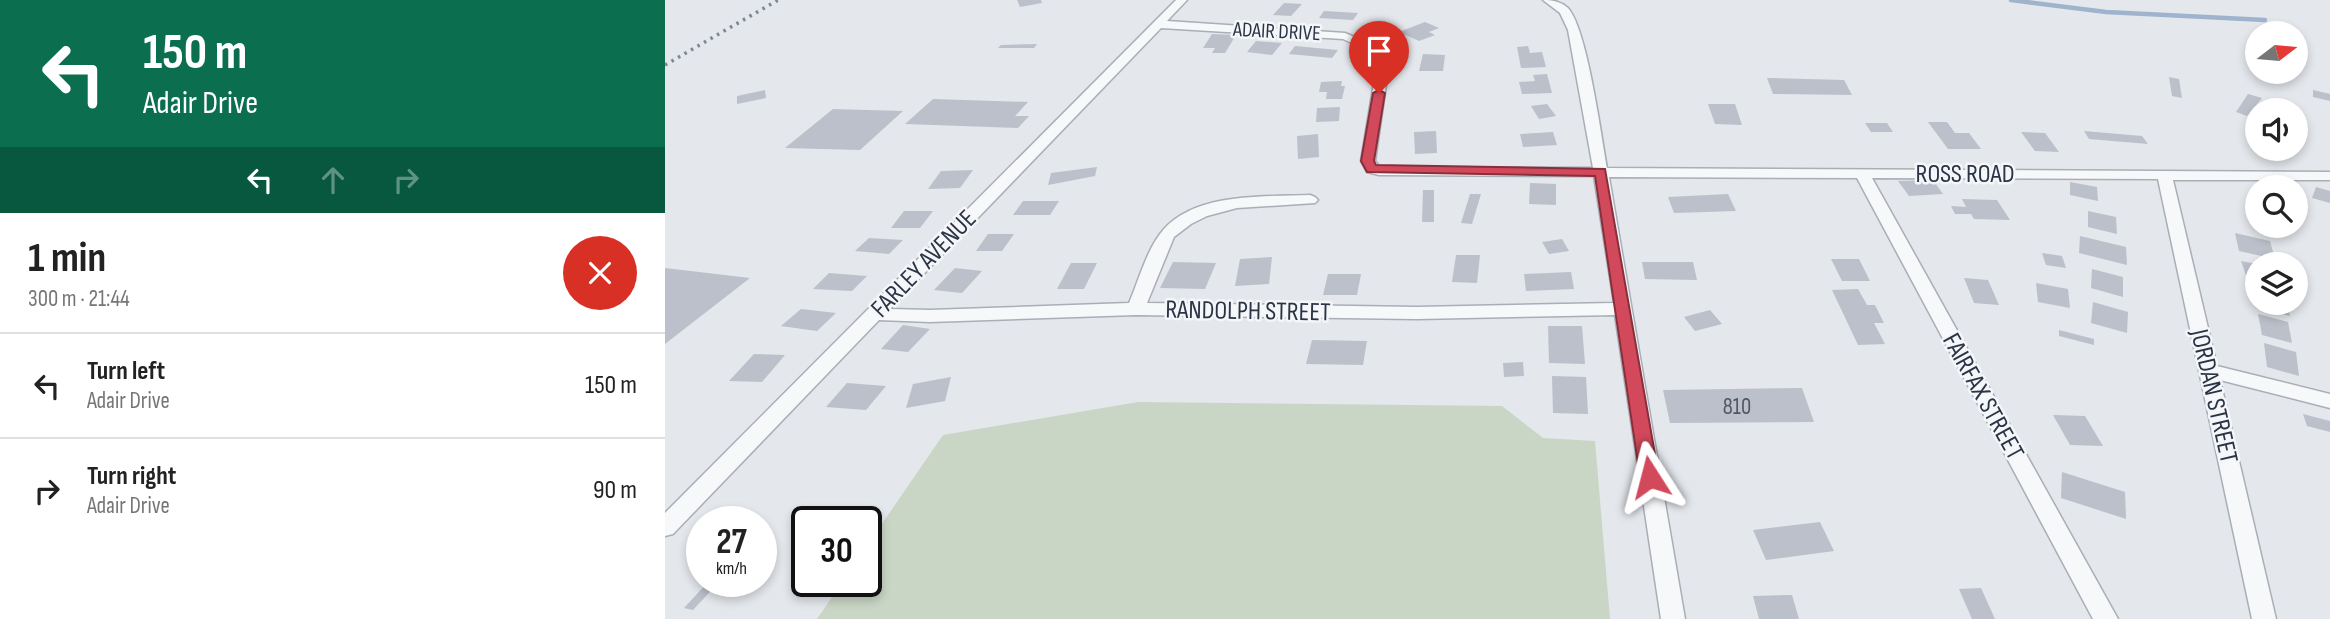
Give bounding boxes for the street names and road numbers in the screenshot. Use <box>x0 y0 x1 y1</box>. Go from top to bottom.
street label: ADAIR DRIVE <box>1232 17 1321 46</box>
street label: ROSS ROAD <box>1916 159 2014 190</box>
street label: FARLEY AVENUE <box>865 204 983 324</box>
street label: RANDOLPH STREET <box>1165 295 1331 328</box>
street label: JORDAN STREET <box>2183 325 2244 466</box>
street label: FAIRFAX STREET <box>1935 328 2030 465</box>

